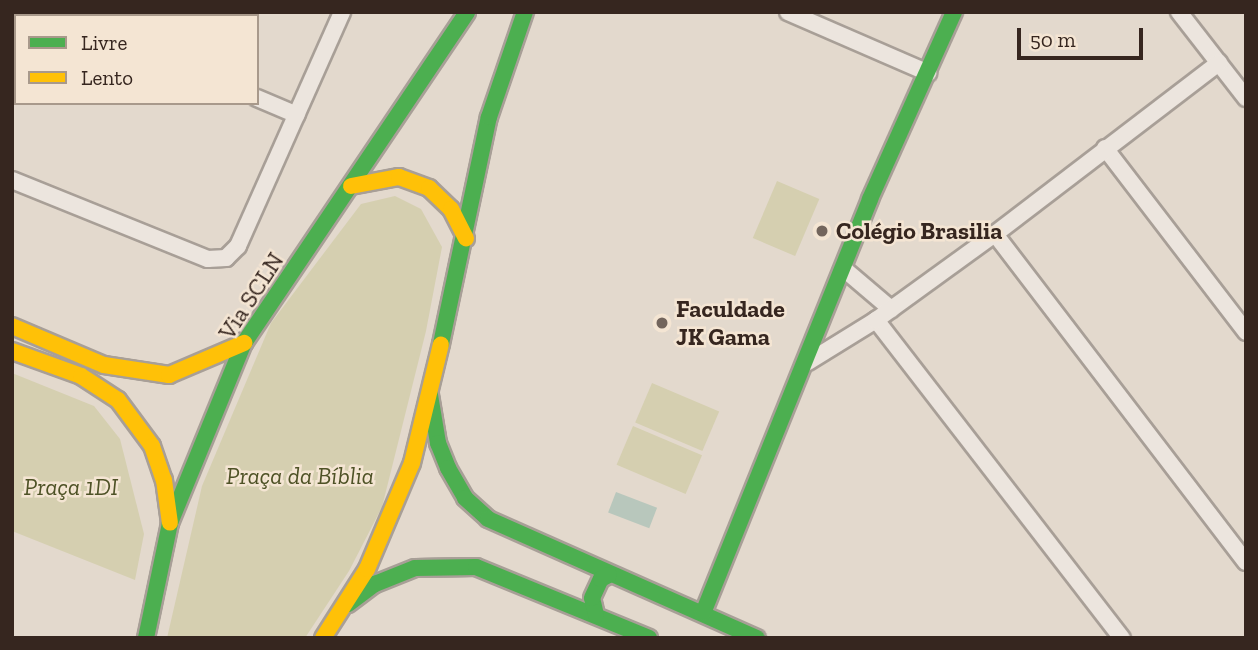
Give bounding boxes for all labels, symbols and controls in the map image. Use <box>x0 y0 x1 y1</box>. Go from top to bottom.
legend <box>14 14 259 105</box>
scale bar <box>1020 14 1146 58</box>
text: 50 m <box>1030 27 1076 52</box>
text: Livre <box>81 30 127 55</box>
text: Lento <box>81 65 133 90</box>
place label: Colégio Brasilia <box>836 217 1002 245</box>
marker: Colégio Brasilia <box>814 223 830 239</box>
street label: Via SCLN <box>212 247 290 345</box>
place label: Faculdade JK Gama <box>676 295 785 351</box>
marker: Faculdade JK Gama <box>654 315 670 331</box>
park label: Praça da Bíblia <box>226 462 374 490</box>
park label: Praça 1DI <box>24 473 118 501</box>

